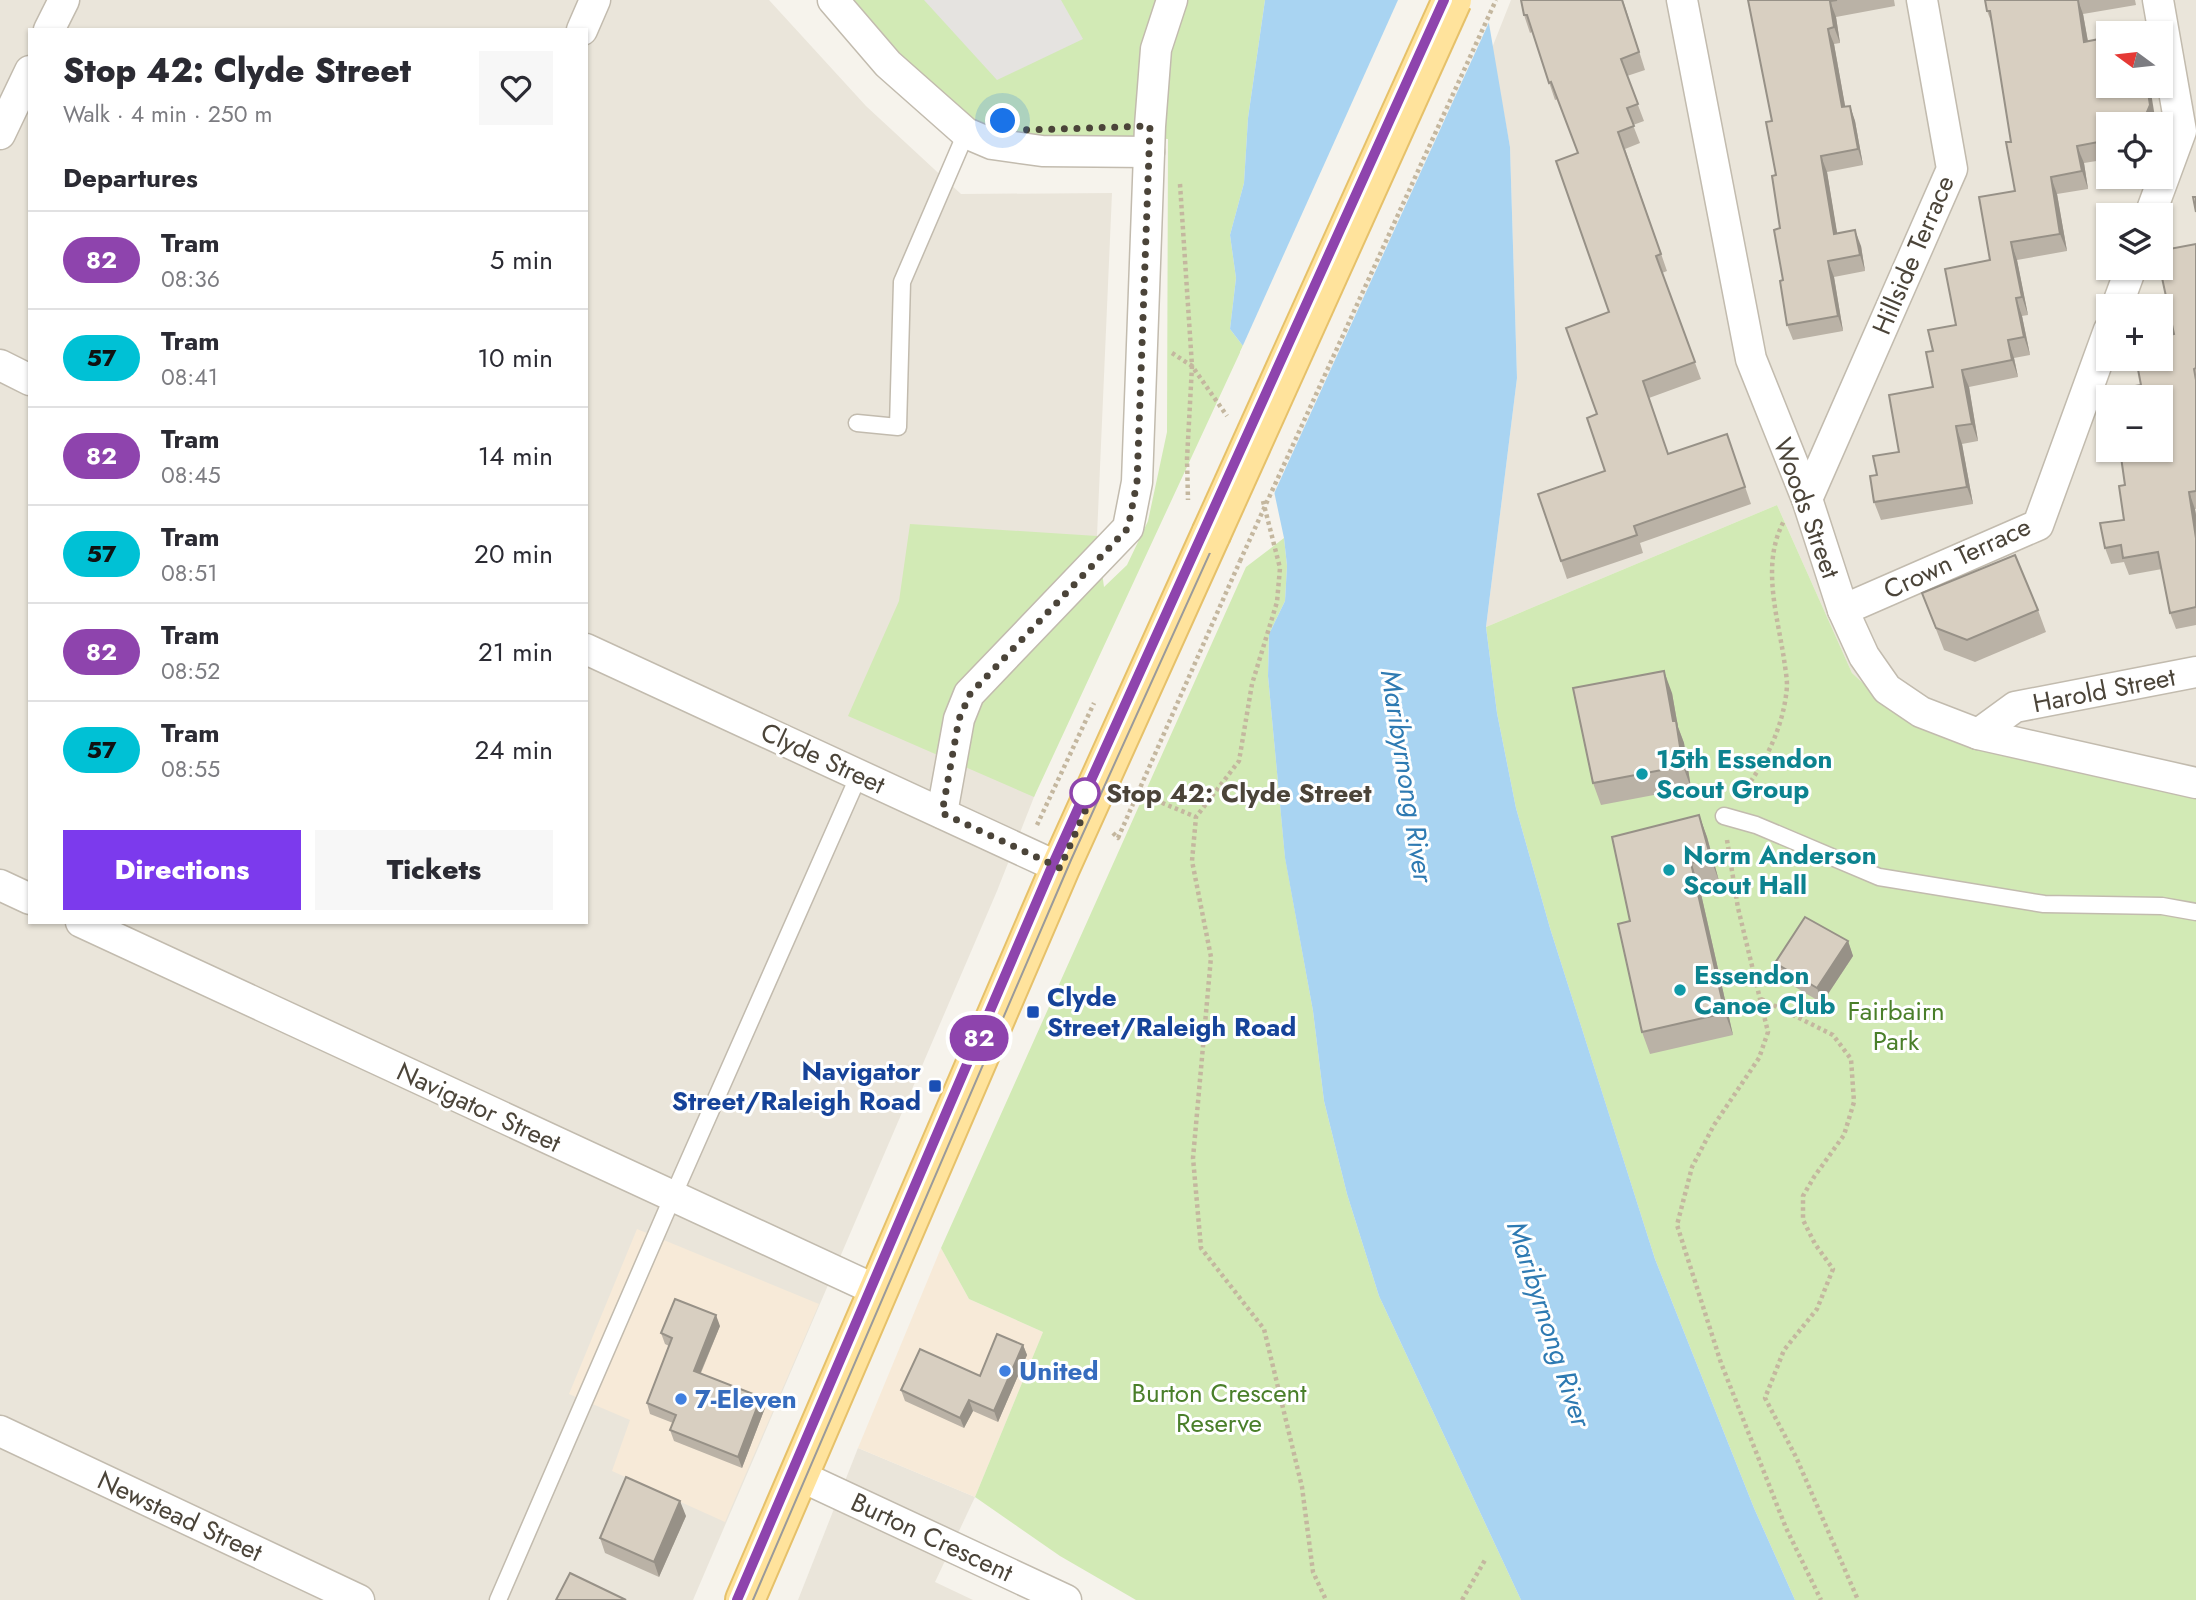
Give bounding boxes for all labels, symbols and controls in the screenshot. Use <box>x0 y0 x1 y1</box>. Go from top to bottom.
north arrow <box>2096 21 2174 98</box>
map controls <box>2096 21 2173 462</box>
text: Stop 42: Clyde Street <box>63 47 411 94</box>
button: heart <box>479 51 553 125</box>
text: Walk · 4 min · 250 m <box>63 97 272 131</box>
your location <box>985 103 1020 138</box>
button: locate <box>2096 112 2173 189</box>
text: Departures <box>63 159 198 197</box>
street label: Hillside Terrace <box>1862 170 1964 340</box>
button: layers <box>2096 203 2173 280</box>
text: Tram <box>161 224 220 262</box>
text: 5 min <box>490 241 553 279</box>
text: 82 <box>86 242 117 277</box>
text: 08:36 <box>161 262 220 296</box>
button: + <box>2096 294 2173 371</box>
text: Tram <box>161 322 220 360</box>
text: 10 min <box>477 339 553 377</box>
text: 57 <box>87 340 116 375</box>
text: 08:41 <box>161 360 218 394</box>
button: − <box>2096 385 2173 462</box>
text: Tram <box>161 420 220 458</box>
street label: Woods Street <box>1764 432 1850 584</box>
text: 14 min <box>478 437 553 475</box>
text: 82 <box>86 438 117 473</box>
text: 08:45 <box>161 458 221 492</box>
street label: Crown Terrace <box>1877 507 2037 609</box>
text: Tram <box>161 518 220 556</box>
text: 20 min <box>474 535 553 573</box>
text: 57 <box>87 536 116 571</box>
text: 08:51 <box>161 556 218 590</box>
text: Tram <box>161 616 220 654</box>
text: 21 min <box>478 633 553 671</box>
text: 82 <box>86 634 117 669</box>
text: 08:52 <box>161 654 220 688</box>
street label: Harold Street <box>2029 657 2179 722</box>
water label: Maribyrnong River <box>1370 667 1444 887</box>
street label: Clyde Street <box>755 713 892 804</box>
text: Tram <box>161 714 220 752</box>
text: 24 min <box>475 731 553 769</box>
text: 57 <box>87 732 116 767</box>
place label: 15th Essendon Scout Group <box>1656 740 1832 808</box>
text: 08:55 <box>161 752 220 786</box>
marker: 15th Essendon Scout Group <box>1634 766 1650 782</box>
place label: Stop 42: Clyde Street <box>1106 774 1372 812</box>
marker: Stop 42: Clyde Street <box>1070 778 1100 808</box>
button: Directions <box>63 830 301 910</box>
button: Tickets <box>315 830 553 910</box>
place label: Norm Anderson Scout Hall <box>1683 836 1877 904</box>
marker: Norm Anderson Scout Hall <box>1661 862 1677 878</box>
place label: Essendon Canoe Club <box>1694 956 1835 1024</box>
place label: Clyde Street/Raleigh Road <box>1047 978 1296 1046</box>
marker: Essendon Canoe Club <box>1672 982 1688 998</box>
park label: Fairbairn Park <box>1847 992 1945 1060</box>
marker: Clyde Street/Raleigh Road <box>1025 1004 1041 1020</box>
line badge: 82 <box>948 1015 1010 1061</box>
text: 82 <box>964 1020 994 1055</box>
street label: Navigator Street <box>391 1052 568 1162</box>
place label: Navigator Street/Raleigh Road <box>672 1052 921 1120</box>
marker: Navigator Street/Raleigh Road <box>927 1078 943 1094</box>
water label: Maribyrnong River <box>1496 1216 1602 1434</box>
place label: United <box>1019 1352 1099 1390</box>
marker: United <box>997 1363 1013 1379</box>
park label: Burton Crescent Reserve <box>1132 1374 1307 1442</box>
place label: 7-Eleven <box>695 1380 797 1418</box>
marker: 7-Eleven <box>673 1391 689 1407</box>
street label: Newstead Street <box>91 1461 269 1571</box>
street label: Burton Crescent <box>845 1483 1020 1591</box>

